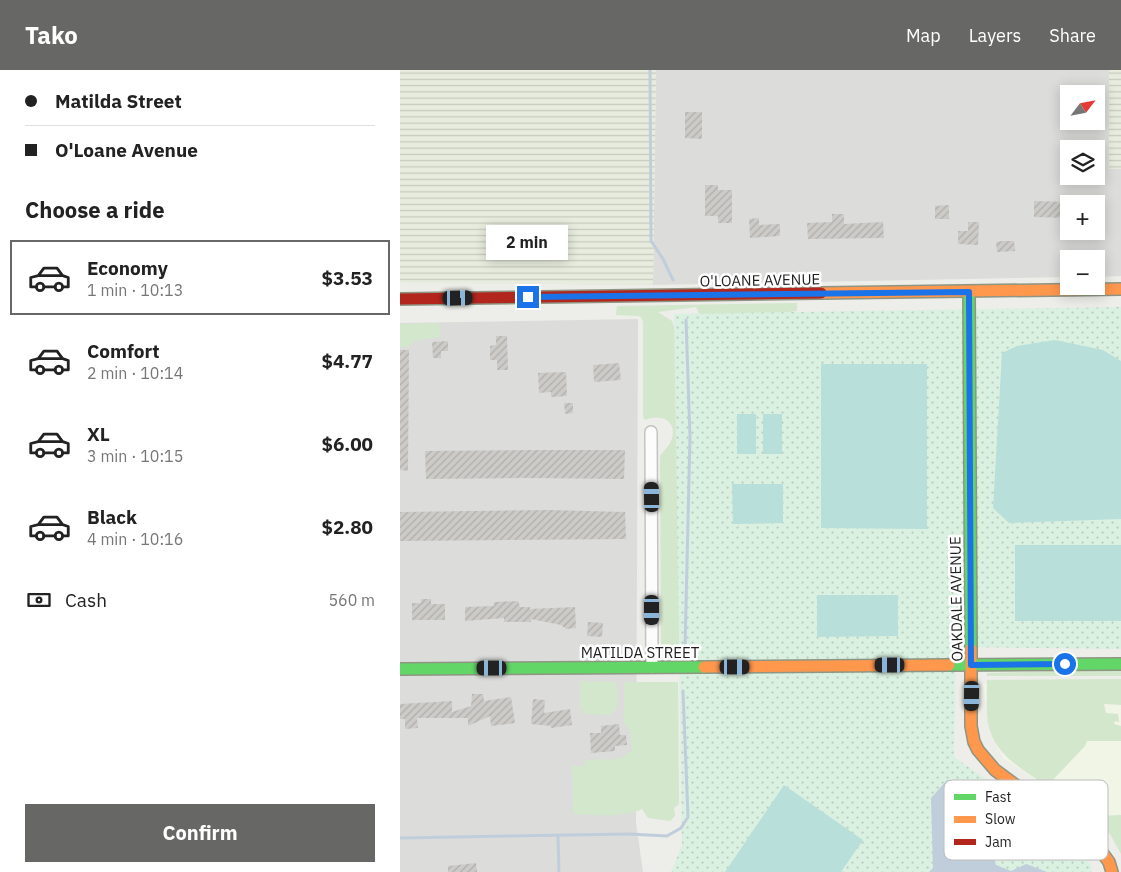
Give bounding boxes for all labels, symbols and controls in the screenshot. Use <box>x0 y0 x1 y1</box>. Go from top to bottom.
text: Tako <box>25 19 78 51</box>
text: Map <box>906 24 941 47</box>
text: Layers <box>969 24 1021 47</box>
text: Share <box>1049 24 1096 47</box>
north arrow <box>1060 85 1105 130</box>
map controls <box>1060 85 1105 295</box>
text: Matilda Street <box>55 89 182 113</box>
text: O'Loane Avenue <box>55 138 198 162</box>
button: layers <box>1060 140 1105 185</box>
text: Choose a ride <box>25 195 165 224</box>
button: + <box>1060 195 1105 240</box>
callout: 2 min <box>487 224 569 260</box>
text: 2 min <box>506 232 548 252</box>
button: − <box>1060 250 1105 295</box>
icon: car <box>27 255 72 300</box>
text: Economy <box>87 256 168 280</box>
text: $3.53 <box>321 266 373 290</box>
street label: O'LOANE AVENUE <box>700 269 820 291</box>
text: 1 min · 10:13 <box>87 280 183 300</box>
route end <box>517 286 539 308</box>
car <box>442 290 473 306</box>
icon: car <box>27 338 72 383</box>
text: Comfort <box>87 339 160 363</box>
text: $4.77 <box>321 349 373 373</box>
text: 2 min · 10:14 <box>87 363 183 383</box>
icon: car <box>27 421 72 466</box>
text: XL <box>87 422 110 446</box>
text: $6.00 <box>321 432 373 456</box>
text: 3 min · 10:15 <box>87 446 183 466</box>
car <box>644 482 659 512</box>
icon: car <box>27 504 72 549</box>
text: Black <box>87 505 137 529</box>
text: $2.80 <box>321 515 373 539</box>
text: 4 min · 10:16 <box>87 529 183 549</box>
street label: OAKDALE AVENUE <box>945 536 967 662</box>
icon: cash <box>25 586 53 614</box>
text: Cash <box>65 588 107 612</box>
text: 560 m <box>328 590 375 610</box>
car <box>644 595 659 625</box>
street label: MATILDA STREET <box>581 643 700 662</box>
route start <box>1054 653 1076 675</box>
car <box>875 658 905 673</box>
car <box>720 660 750 675</box>
car <box>477 661 507 676</box>
car <box>964 681 979 711</box>
legend <box>944 780 1108 860</box>
text: Fast <box>985 788 1011 806</box>
button: Confirm <box>25 804 375 862</box>
text: Slow <box>985 810 1016 828</box>
text: Jam <box>985 833 1012 851</box>

